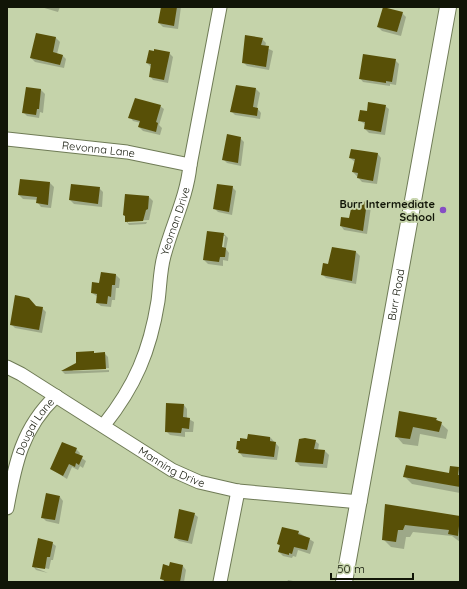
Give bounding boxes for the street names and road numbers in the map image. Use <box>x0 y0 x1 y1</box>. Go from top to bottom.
street label: Revonna Lane <box>61 138 136 160</box>
street label: Yeoman Drive <box>157 185 193 257</box>
street label: Burr Road <box>384 268 408 322</box>
street label: Dougal Lane <box>13 395 57 457</box>
street label: Manning Drive <box>136 443 206 490</box>

